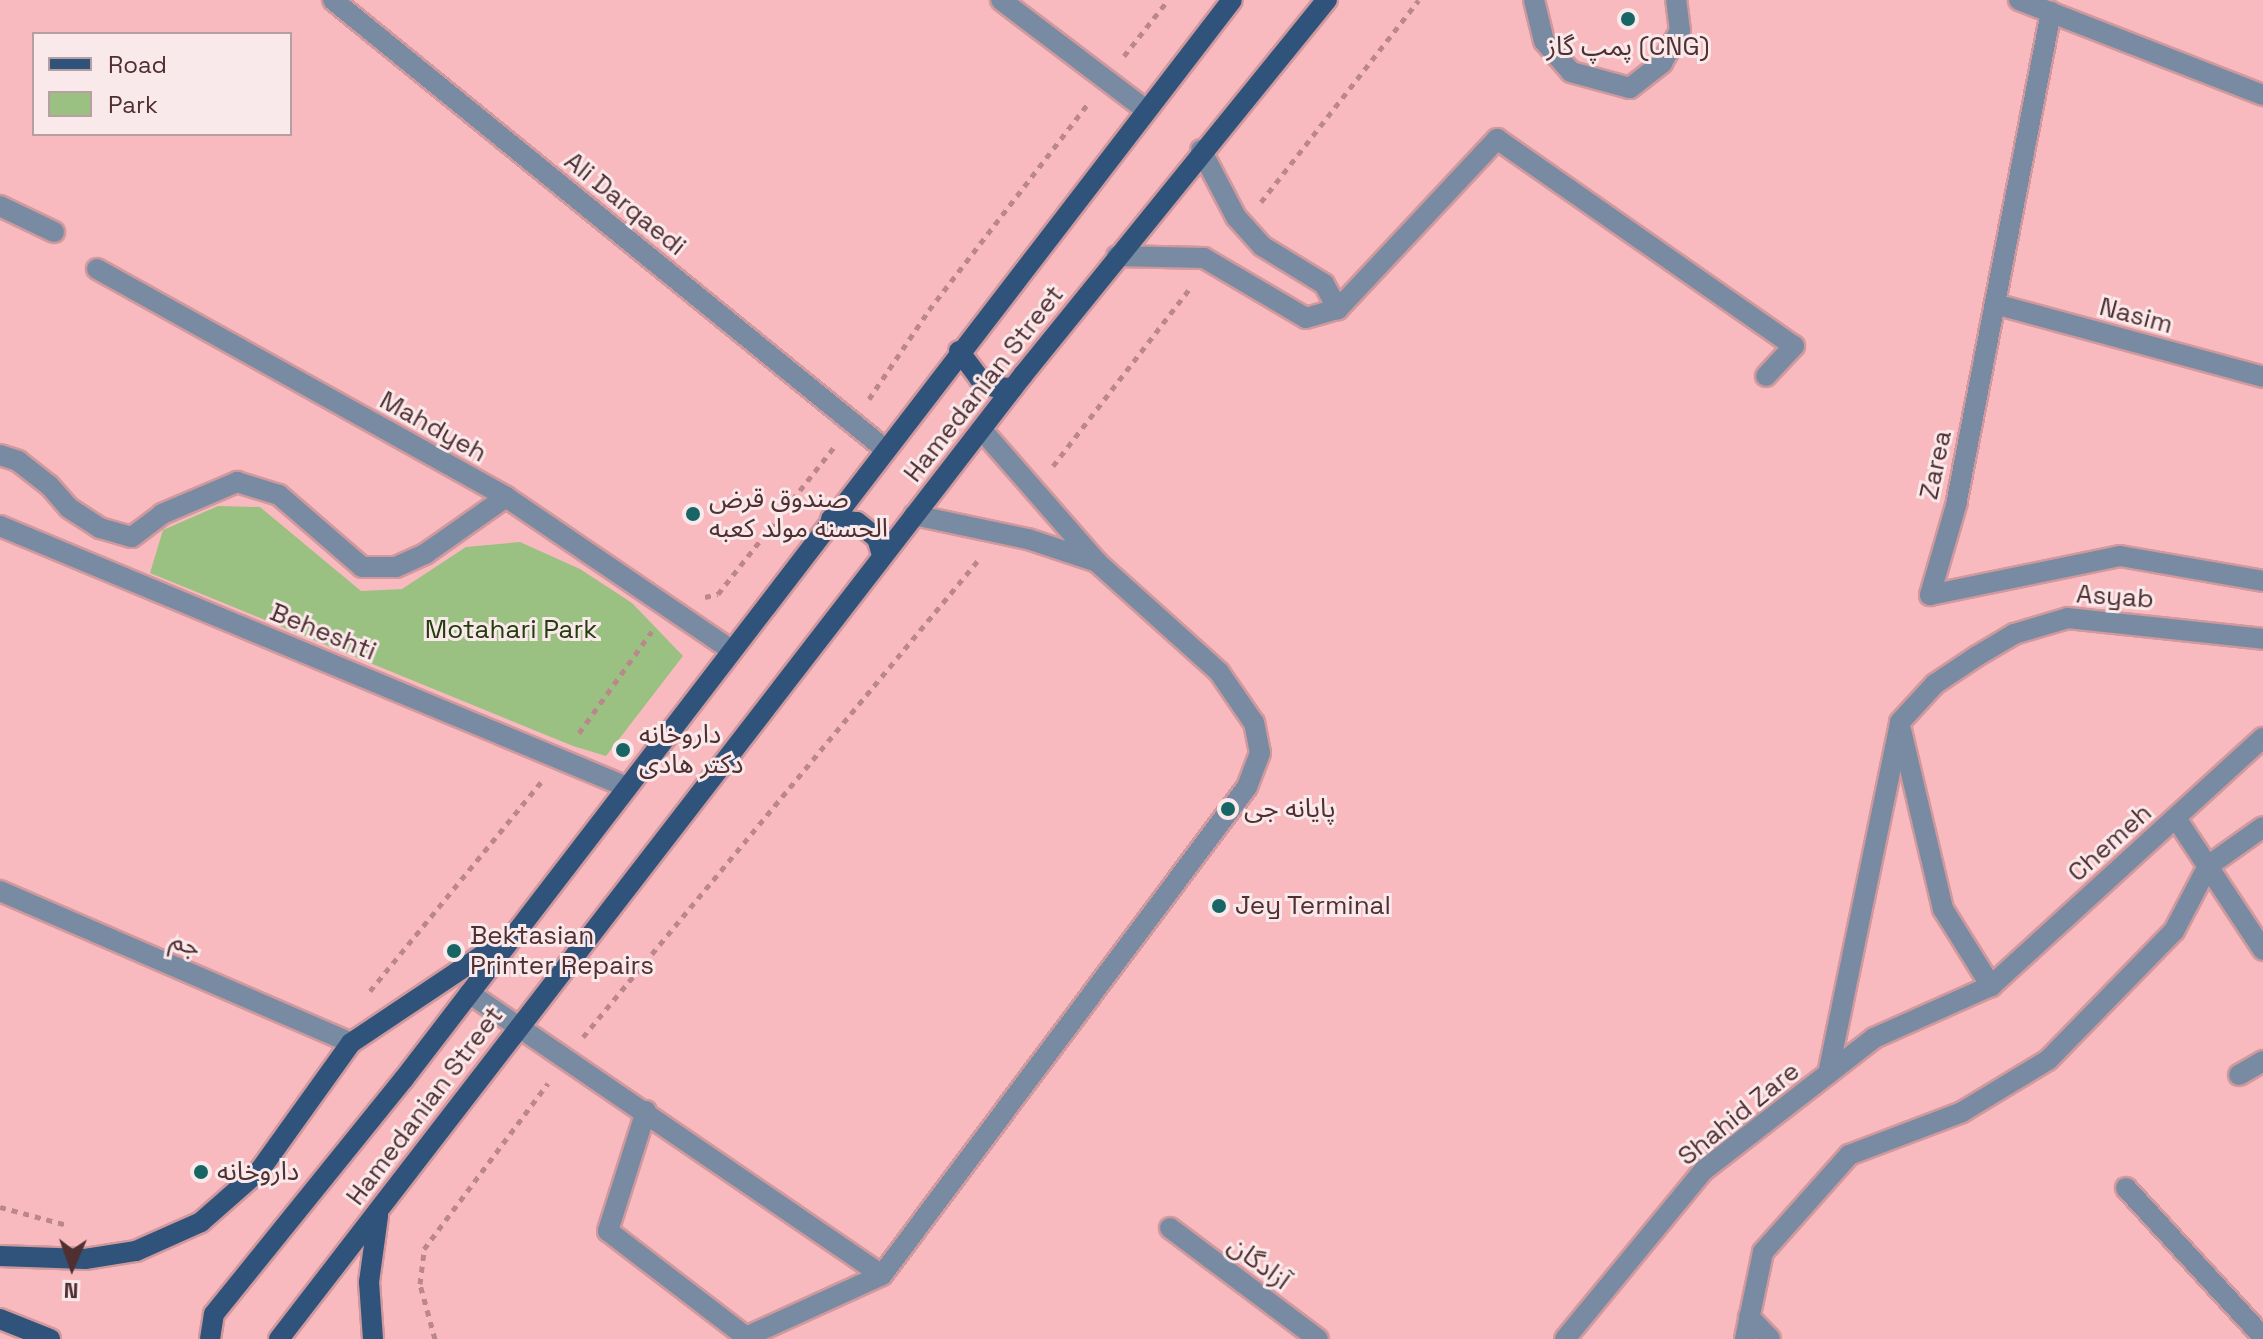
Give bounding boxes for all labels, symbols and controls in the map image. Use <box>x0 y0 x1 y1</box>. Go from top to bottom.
marker: پمپ گاز (CNG) <box>1619 10 1637 28</box>
place label: پمپ گاز (CNG) <box>1547 31 1709 63</box>
legend <box>32 32 292 136</box>
text: Road <box>108 49 167 80</box>
text: Park <box>108 89 158 120</box>
street label: Ali Darqaedi <box>558 146 692 262</box>
street label: Hamedanian Street <box>898 280 1070 488</box>
street label: Nasim <box>2096 291 2176 341</box>
street label: Mahdyeh <box>374 385 492 469</box>
street label: Zarea <box>1914 428 1958 502</box>
place label: صندوق قرض الحسنه مولد کعبه <box>709 483 888 544</box>
marker: صندوق قرض الحسنه مولد کعبه <box>684 505 702 523</box>
street label: Asyab <box>2075 579 2155 615</box>
street label: Beheshti <box>265 597 381 667</box>
park label: Motahari Park <box>425 614 597 646</box>
place label: داروخانه دکتر هادی <box>639 719 743 780</box>
marker: داروخانه دکتر هادی <box>614 741 632 759</box>
place label: پایانه جی <box>1244 793 1335 825</box>
street label: Chemeh <box>2062 797 2158 889</box>
marker: پایانه جی <box>1219 800 1237 818</box>
place label: Jey Terminal <box>1235 890 1392 922</box>
marker: Jey Terminal <box>1210 897 1228 915</box>
place label: Bektasian Printer Repairs <box>470 920 654 982</box>
street label: جم <box>166 924 206 964</box>
marker: Bektasian Printer Repairs <box>445 942 463 960</box>
street label: Hamedanian Street <box>340 1000 510 1212</box>
street label: Shahid Zare <box>1672 1056 1806 1172</box>
place label: داروخانه <box>217 1156 299 1188</box>
marker: داروخانه <box>192 1163 210 1181</box>
north arrow <box>32 1227 112 1307</box>
street label: آزادگان <box>1222 1230 1296 1296</box>
text: N <box>63 1277 79 1305</box>

